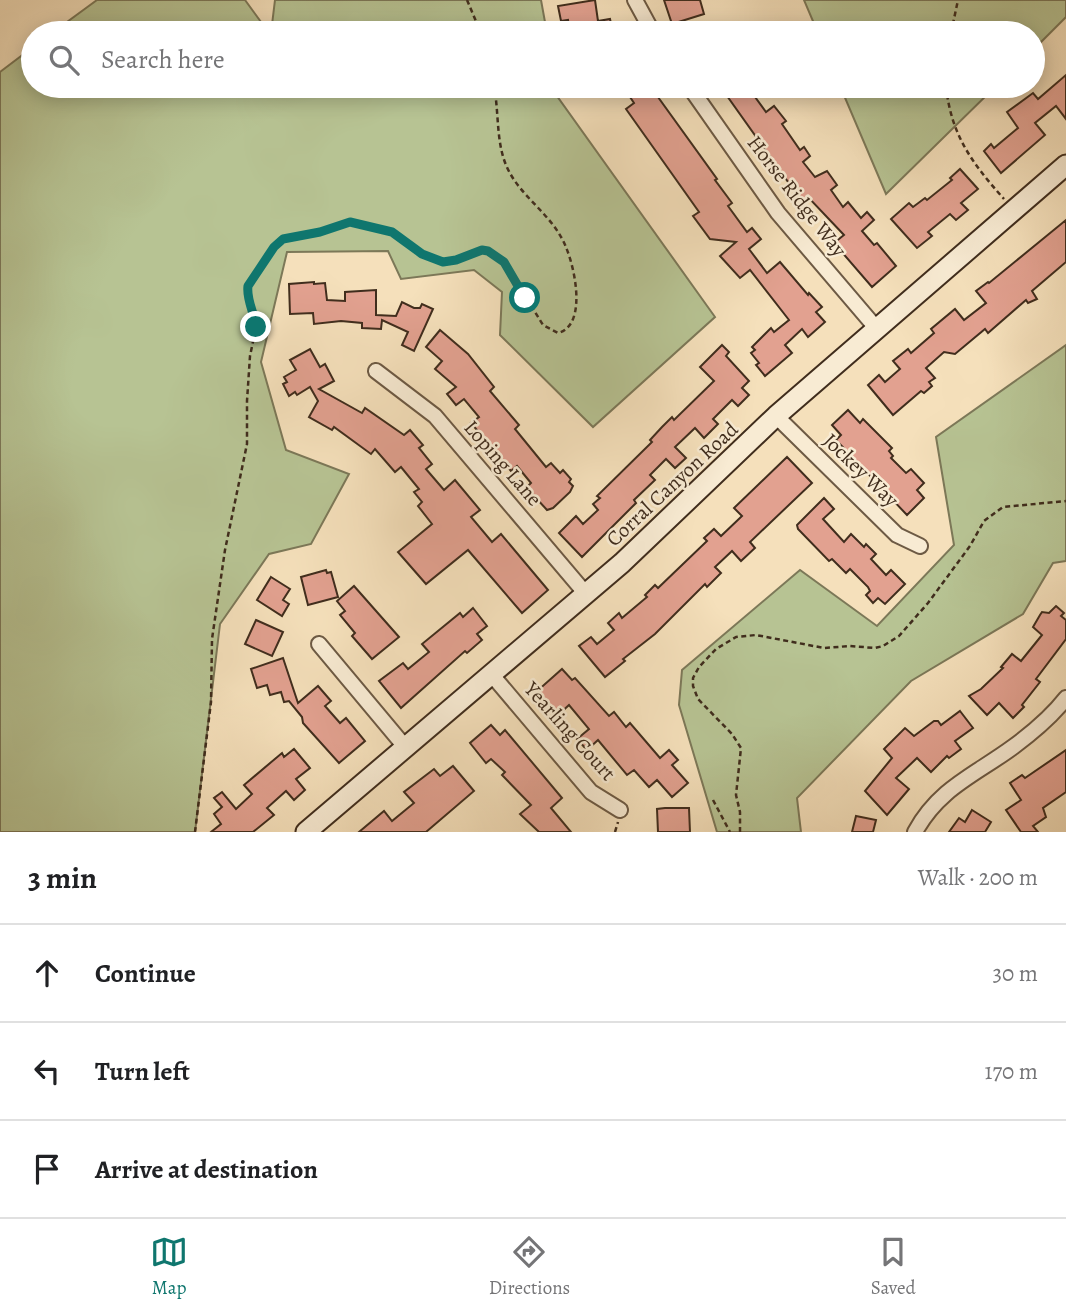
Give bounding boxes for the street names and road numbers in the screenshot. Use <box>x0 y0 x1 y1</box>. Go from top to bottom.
street label: Horse Ridge Way <box>741 130 854 263</box>
street label: Loping Lane <box>458 414 548 512</box>
street label: Corral Canyon Road <box>600 415 745 553</box>
street label: Jockey Way <box>817 427 905 514</box>
street label: Yearling Court <box>517 675 622 787</box>

